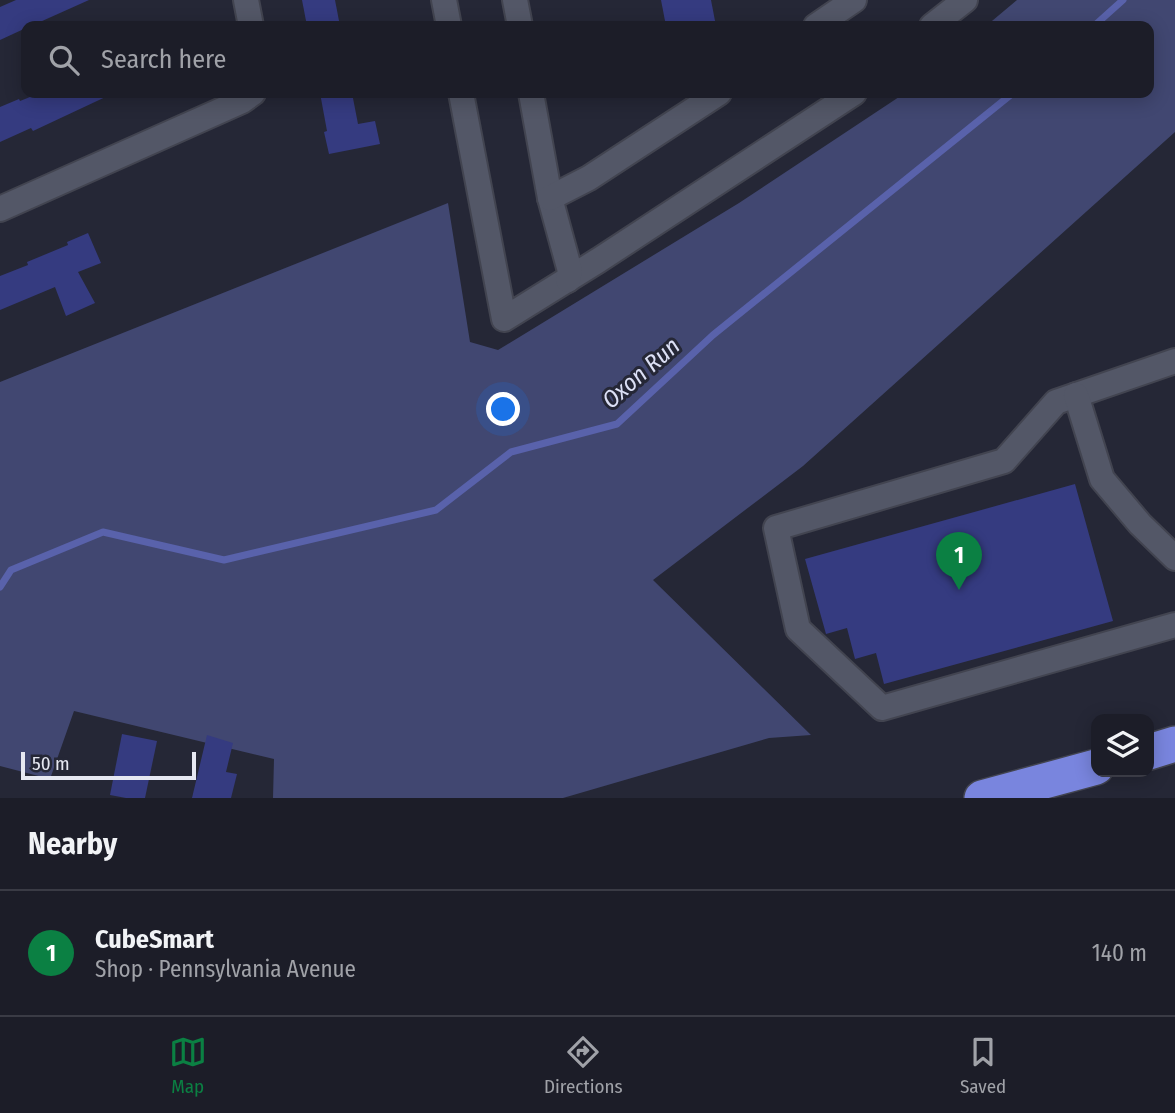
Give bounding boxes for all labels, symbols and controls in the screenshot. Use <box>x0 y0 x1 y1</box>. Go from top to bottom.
search box <box>21 21 1154 98</box>
icon: search <box>45 41 83 79</box>
text: Search here <box>101 44 226 75</box>
water label: Oxon Run <box>597 332 685 414</box>
your location <box>486 392 520 426</box>
pin: 1 <box>936 532 982 590</box>
map controls <box>1091 714 1154 777</box>
button: layers <box>1091 714 1154 777</box>
scale bar <box>21 749 196 781</box>
text: 50 m <box>32 752 70 775</box>
text: Nearby <box>28 826 117 862</box>
text: CubeSmart <box>95 924 214 955</box>
text: 1 <box>46 939 56 967</box>
text: 140 m <box>1092 939 1147 967</box>
text: Shop · Pennsylvania Avenue <box>95 955 356 983</box>
tab: Map <box>169 1033 207 1098</box>
tab: Directions <box>544 1033 623 1098</box>
tab: Saved <box>960 1033 1006 1098</box>

